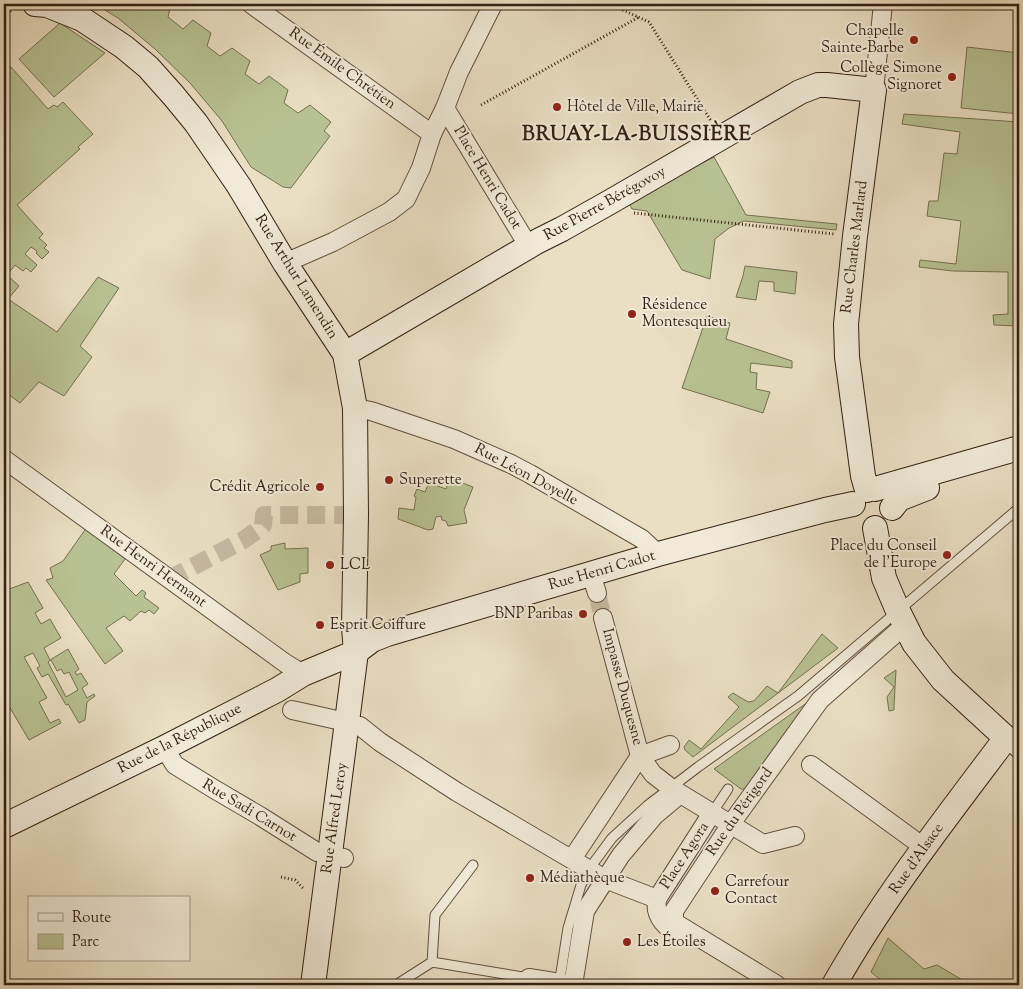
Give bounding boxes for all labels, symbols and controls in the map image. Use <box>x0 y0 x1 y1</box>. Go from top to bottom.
place label: Chapelle Sainte-Barbe <box>821 21 904 59</box>
street label: Rue Émile Chrétien <box>284 22 400 115</box>
marker: Chapelle Sainte-Barbe <box>908 34 920 46</box>
place label: Collège Simone Signoret <box>840 58 942 96</box>
marker: Collège Simone Signoret <box>946 71 958 83</box>
place label: Hôtel de Ville, Mairie <box>567 97 704 118</box>
marker: Hôtel de Ville, Mairie <box>551 101 563 113</box>
district label: BRUAY-LA-BUISSIÈRE <box>522 120 752 150</box>
street label: Place Henri Cadot <box>448 122 526 234</box>
street label: Rue Pierre Bérégovoy <box>540 161 670 246</box>
street label: Rue Charles Marlard <box>836 179 874 315</box>
street label: Rue Arthur Lamendin <box>249 211 343 343</box>
place label: Résidence Montesquieu <box>642 295 728 333</box>
marker: Résidence Montesquieu <box>626 308 638 320</box>
street label: Rue Léon Doyelle <box>471 439 581 511</box>
place label: Superette <box>399 470 462 491</box>
marker: Superette <box>383 474 395 486</box>
place label: Crédit Agricole <box>210 477 310 498</box>
marker: Crédit Agricole <box>314 481 326 493</box>
street label: Rue Henri Hermant <box>95 521 211 613</box>
place label: Place du Conseil de l'Europe <box>830 536 937 574</box>
street label: Rue Henri Cadot <box>546 546 658 596</box>
marker: Place du Conseil de l'Europe <box>941 549 953 561</box>
place label: LCL <box>340 555 370 576</box>
marker: LCL <box>324 559 336 571</box>
place label: BNP Paribas <box>494 604 573 625</box>
marker: BNP Paribas <box>577 608 589 620</box>
place label: Esprit Coiffure <box>330 615 426 636</box>
marker: Esprit Coiffure <box>314 619 326 631</box>
street label: Impasse Duquesne <box>596 626 648 748</box>
street label: Rue de la République <box>114 699 246 779</box>
street label: Rue Alfred Leroy <box>317 761 353 875</box>
street label: Rue du Périgord <box>702 763 779 860</box>
street label: Rue Sadi Carnot <box>198 774 300 848</box>
street label: Place Agora <box>655 818 715 894</box>
street label: Rue d'Alsace <box>885 819 949 899</box>
place label: Médiathèque <box>540 868 625 889</box>
marker: Médiathèque <box>524 872 536 884</box>
place label: Carrefour Contact <box>725 872 790 910</box>
marker: Carrefour Contact <box>709 885 721 897</box>
legend <box>28 896 190 962</box>
text: Route <box>72 908 111 929</box>
place label: Les Étoiles <box>637 931 706 953</box>
text: Parc <box>72 932 100 953</box>
marker: Les Étoiles <box>621 936 633 948</box>

